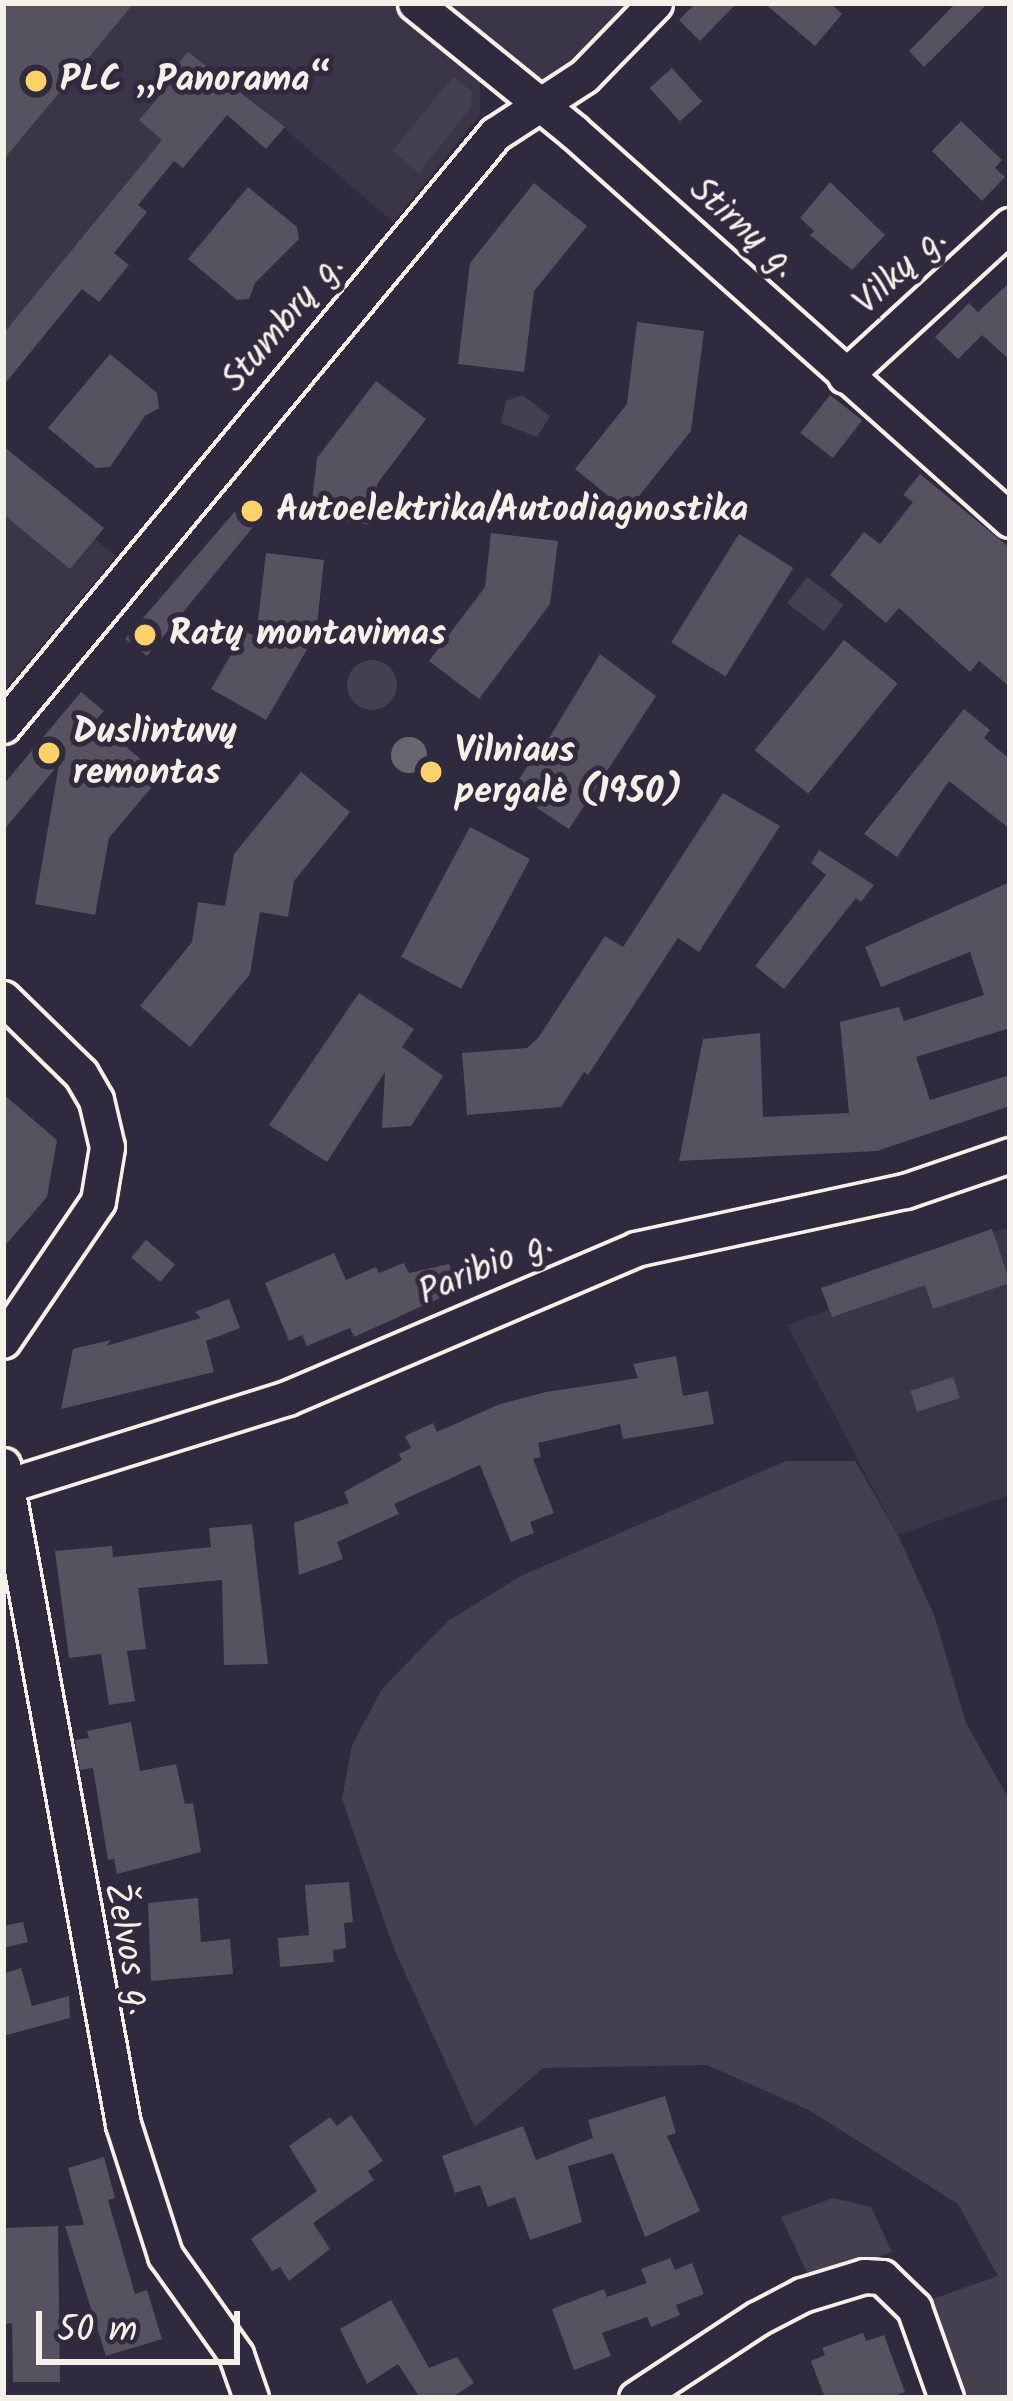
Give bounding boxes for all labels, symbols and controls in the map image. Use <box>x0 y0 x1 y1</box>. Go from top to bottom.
place label: PLC „Panorama“ <box>60 59 332 103</box>
marker: PLC „Panorama“ <box>23 68 49 94</box>
street label: Stirnų g. <box>679 169 805 289</box>
street label: Vilkų g. <box>846 218 956 326</box>
street label: Stumbrų g. <box>214 246 354 402</box>
place label: Autoelektrika/Autodiagnostika <box>276 489 748 533</box>
marker: Autoelektrika/Autodiagnostika <box>239 498 265 524</box>
place label: Ratų montavimas <box>169 613 446 657</box>
marker: Ratų montavimas <box>132 622 158 648</box>
place label: Duslintuvų remontas <box>73 710 236 795</box>
place label: Vilniaus pergalė (1950) <box>455 729 682 814</box>
marker: Duslintuvų remontas <box>36 740 62 766</box>
marker: Vilniaus pergalė (1950) <box>418 759 444 785</box>
street label: Paribio g. <box>413 1222 559 1316</box>
street label: Želvos g. <box>93 1879 161 2019</box>
scale bar <box>42 2287 246 2361</box>
text: 50 m <box>57 2303 137 2360</box>

